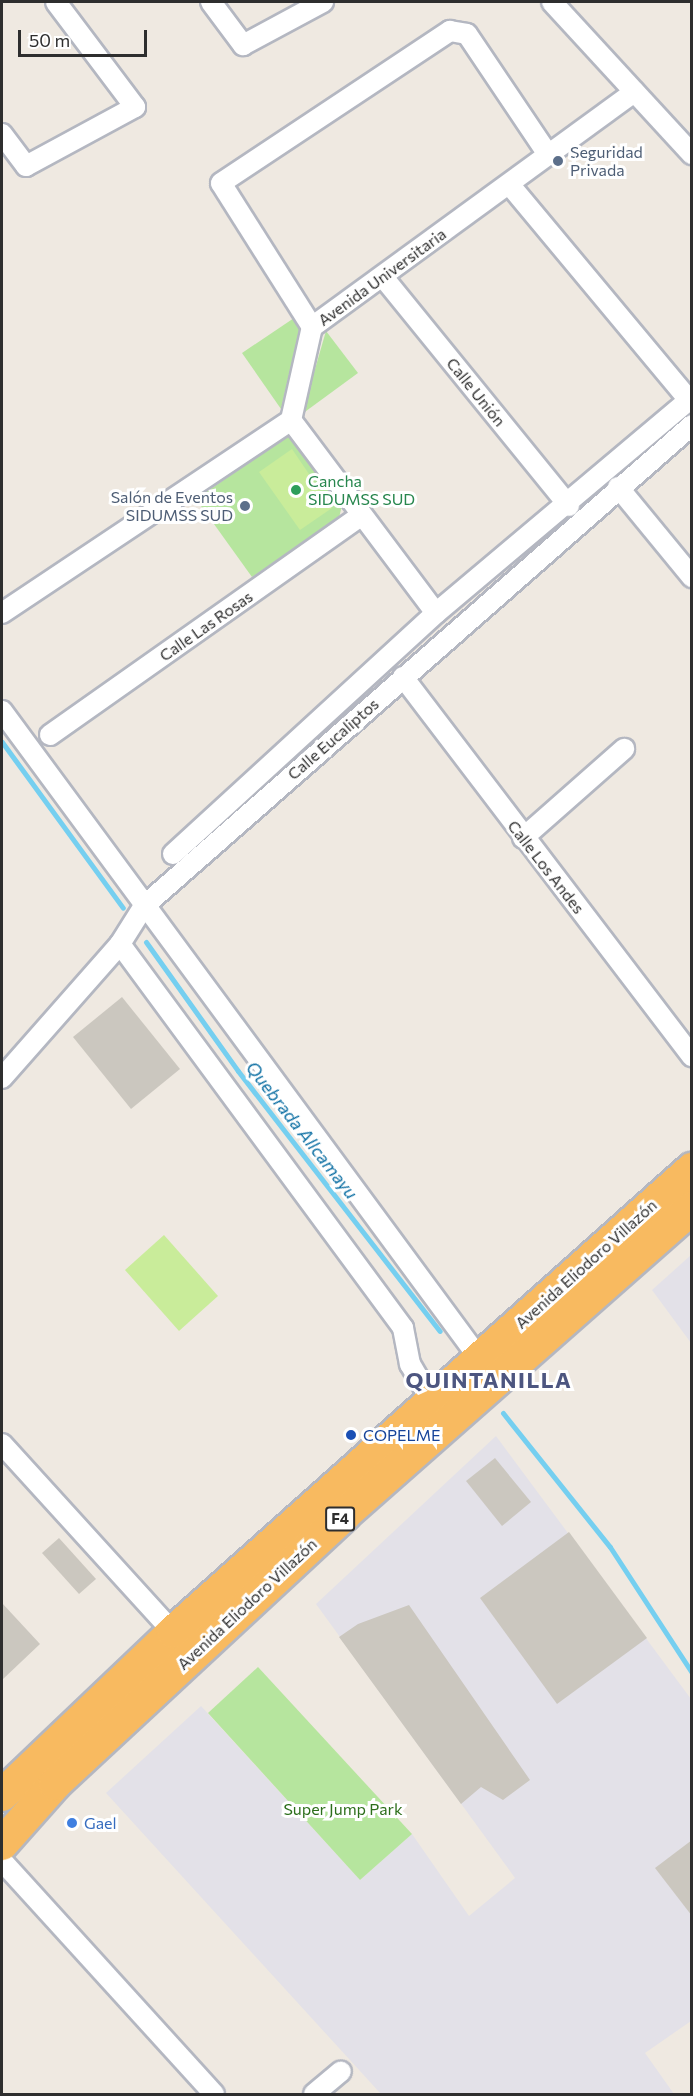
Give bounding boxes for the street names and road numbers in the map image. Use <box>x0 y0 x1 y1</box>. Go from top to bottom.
street label: Avenida Universitaria <box>314 224 450 330</box>
street label: Calle Unión <box>443 354 509 430</box>
street label: Calle Las Rosas <box>156 587 256 665</box>
street label: Calle Eucaliptos <box>284 694 382 784</box>
street label: Calle Los Andes <box>504 817 588 917</box>
street label: Avenida Eliodoro Villazón <box>511 1195 661 1333</box>
road number: F4 <box>325 1507 355 1531</box>
street label: Avenida Eliodoro Villazón <box>173 1534 321 1674</box>

